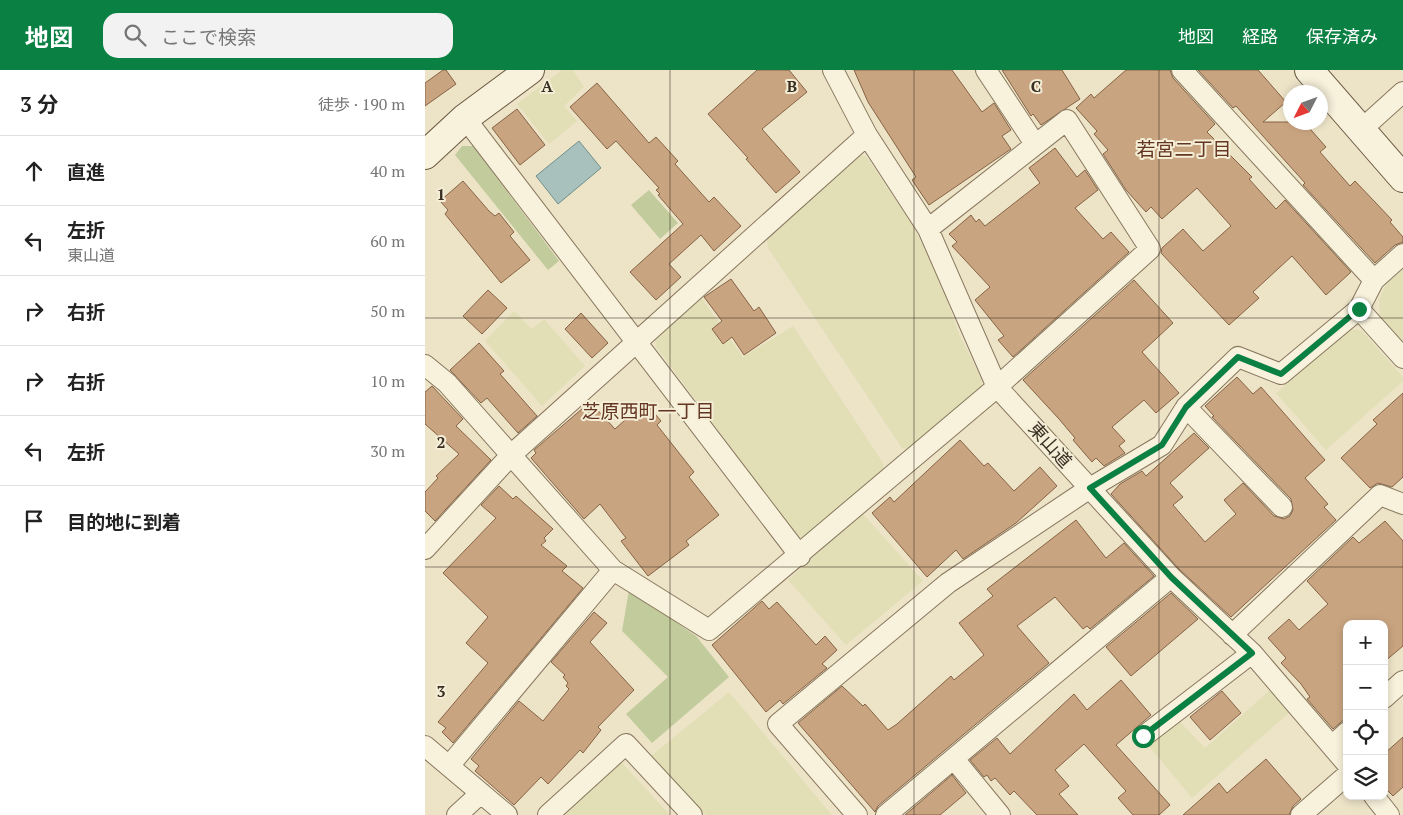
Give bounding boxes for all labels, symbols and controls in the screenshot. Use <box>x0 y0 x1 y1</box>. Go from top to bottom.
search box <box>103 13 453 58</box>
text: 地図 <box>25 21 73 53</box>
icon: search <box>121 21 149 49</box>
text: ここで検索 <box>161 24 256 49</box>
text: 地図 <box>1178 24 1214 48</box>
text: 経路 <box>1242 24 1278 48</box>
text: 保存済み <box>1306 24 1378 48</box>
text: A <box>541 75 553 97</box>
text: B <box>787 75 797 97</box>
text: C <box>1031 75 1041 97</box>
north arrow <box>1283 85 1328 130</box>
text: 3 分 <box>20 90 59 118</box>
text: 徒歩 · 190 m <box>318 93 405 115</box>
district label: 若宮二丁目 <box>1136 136 1232 161</box>
icon: ahead <box>20 157 48 185</box>
text: 直進 <box>67 159 105 184</box>
text: 40 m <box>370 160 405 182</box>
text: 1 <box>436 183 446 205</box>
text: 左折 <box>67 217 105 242</box>
icon: left <box>20 227 48 255</box>
text: 60 m <box>370 230 405 252</box>
text: 東山道 <box>67 244 115 266</box>
icon: right <box>20 297 48 325</box>
route end <box>1348 298 1371 321</box>
text: 右折 <box>67 299 105 324</box>
text: 50 m <box>370 300 405 322</box>
icon: right <box>20 367 48 395</box>
text: 右折 <box>67 369 105 394</box>
text: 10 m <box>370 370 405 392</box>
district label: 芝原西町一丁目 <box>581 398 715 423</box>
street label: 東山道 <box>1024 416 1078 472</box>
text: 2 <box>436 431 446 453</box>
icon: left <box>20 437 48 465</box>
text: 左折 <box>67 439 105 464</box>
text: 30 m <box>370 440 405 462</box>
icon: arrive <box>20 507 48 535</box>
text: 目的地に到着 <box>67 509 181 534</box>
map controls <box>1343 620 1388 800</box>
button: + <box>1343 620 1388 665</box>
button: − <box>1343 665 1388 710</box>
text: 3 <box>436 680 446 702</box>
button: locate <box>1343 710 1388 755</box>
route start <box>1132 725 1155 748</box>
button: layers <box>1343 755 1388 800</box>

